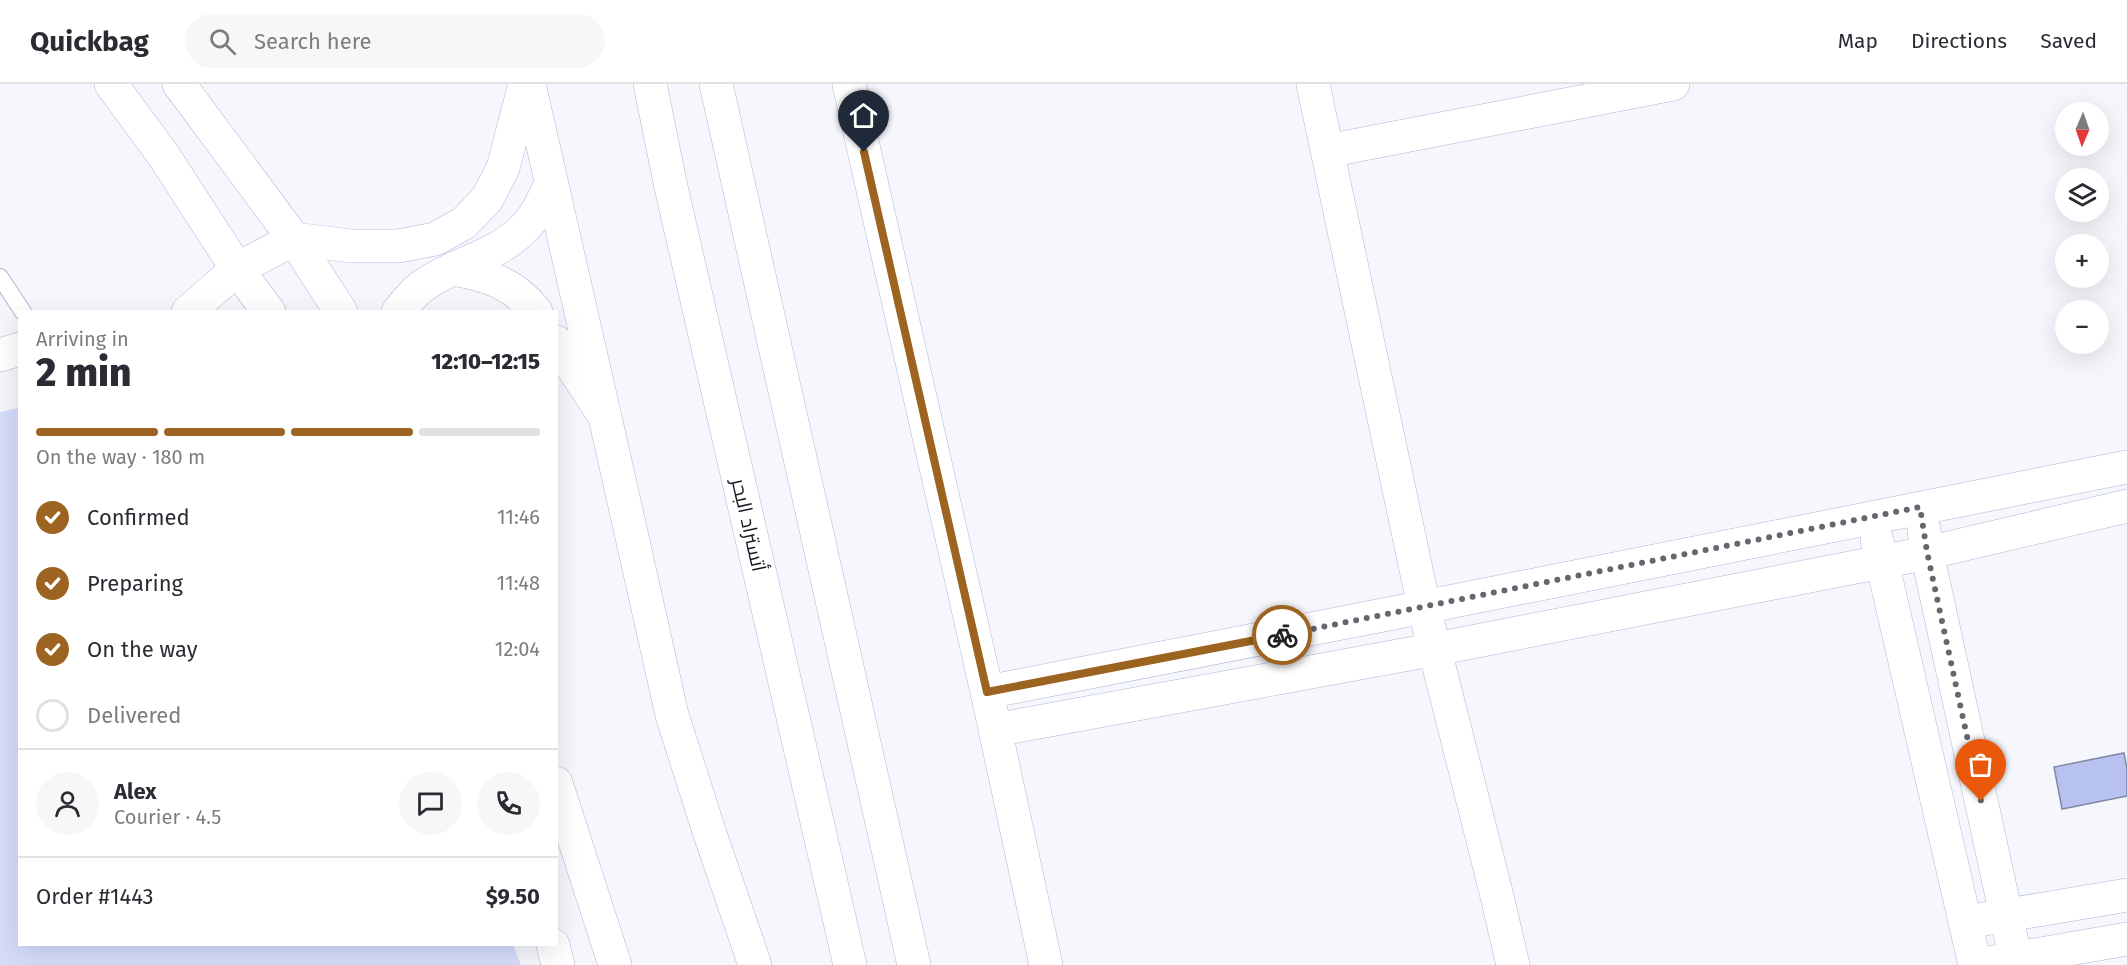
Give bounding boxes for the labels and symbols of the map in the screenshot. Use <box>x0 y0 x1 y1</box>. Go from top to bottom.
pin <box>838 90 889 152</box>
north arrow <box>2055 102 2109 156</box>
street label: أتستراد البحر <box>726 475 771 574</box>
courier <box>1252 605 1312 665</box>
pin <box>1955 739 2006 801</box>

